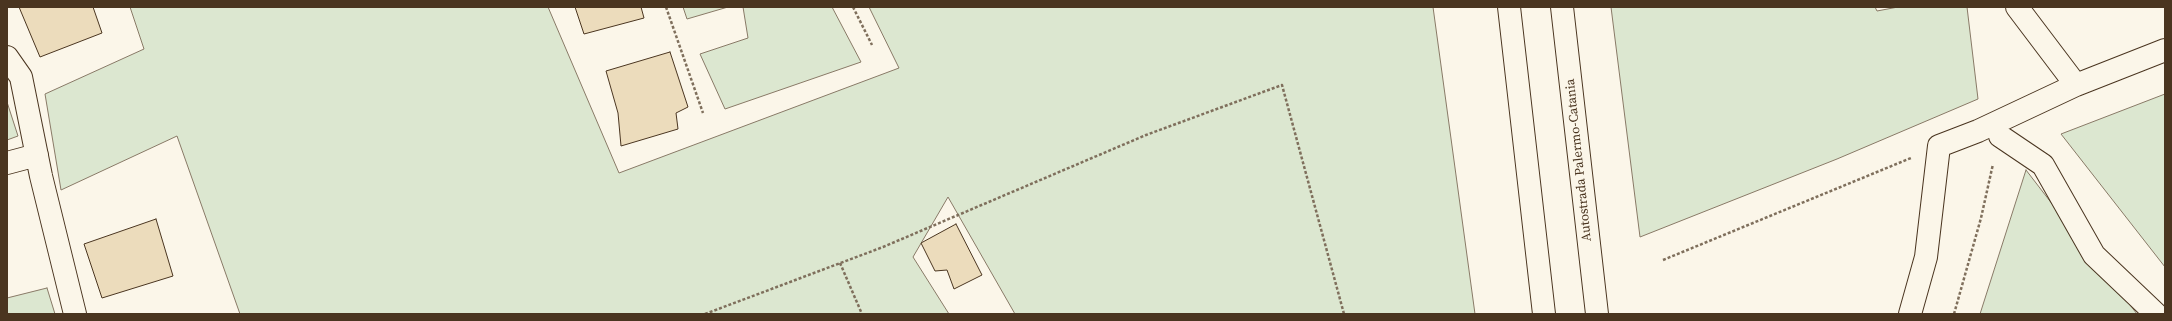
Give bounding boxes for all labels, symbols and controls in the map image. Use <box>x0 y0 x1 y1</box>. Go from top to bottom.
street label: Autostrada Palermo-Catania <box>1563 78 1595 242</box>

